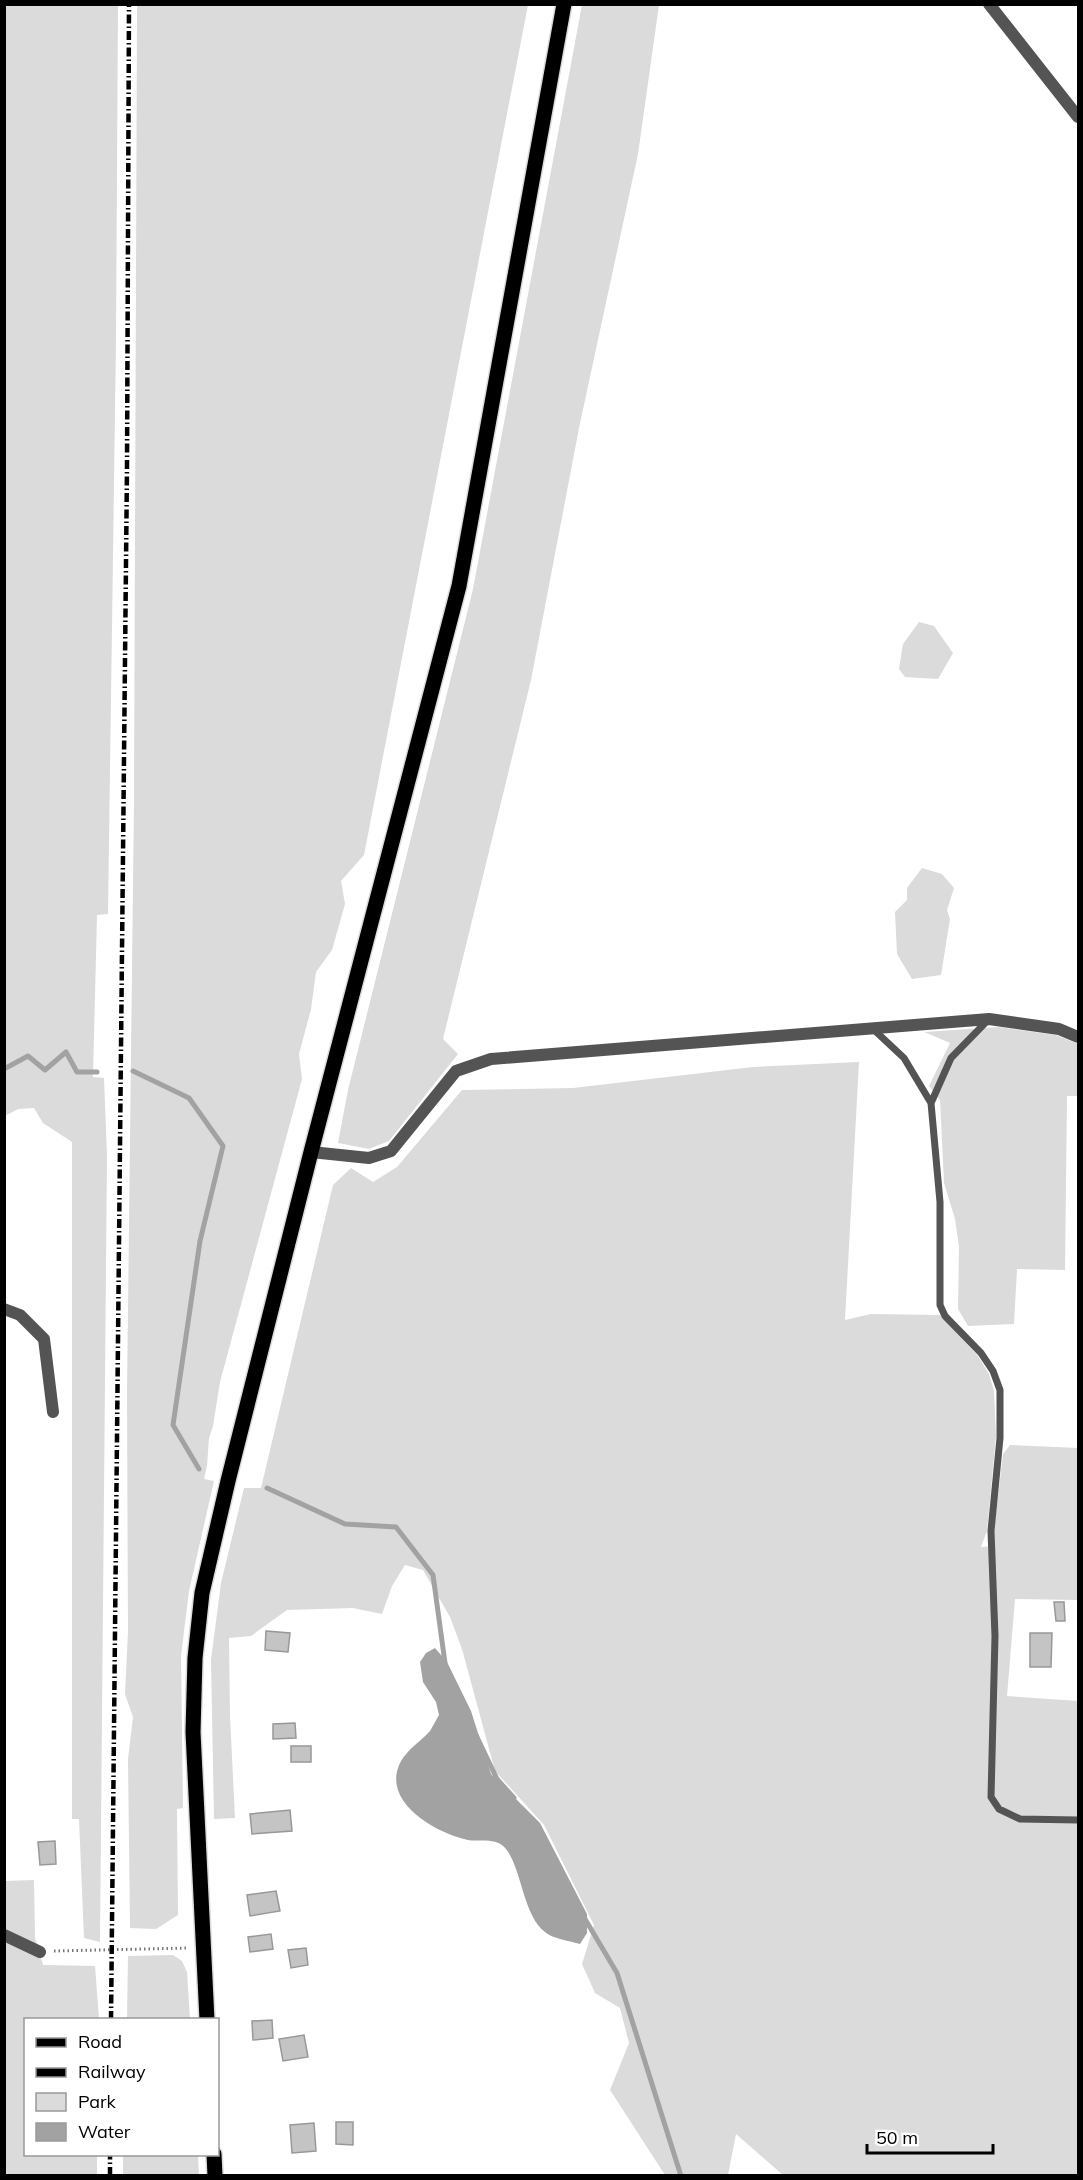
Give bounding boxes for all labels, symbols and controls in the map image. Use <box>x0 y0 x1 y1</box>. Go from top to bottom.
legend <box>24 2018 219 2156</box>
text: Road <box>78 2030 122 2053</box>
text: Railway <box>78 2060 146 2083</box>
text: Park <box>78 2090 117 2113</box>
scale bar <box>867 2117 993 2155</box>
text: Water <box>78 2120 131 2143</box>
text: 50 m <box>876 2126 918 2149</box>

